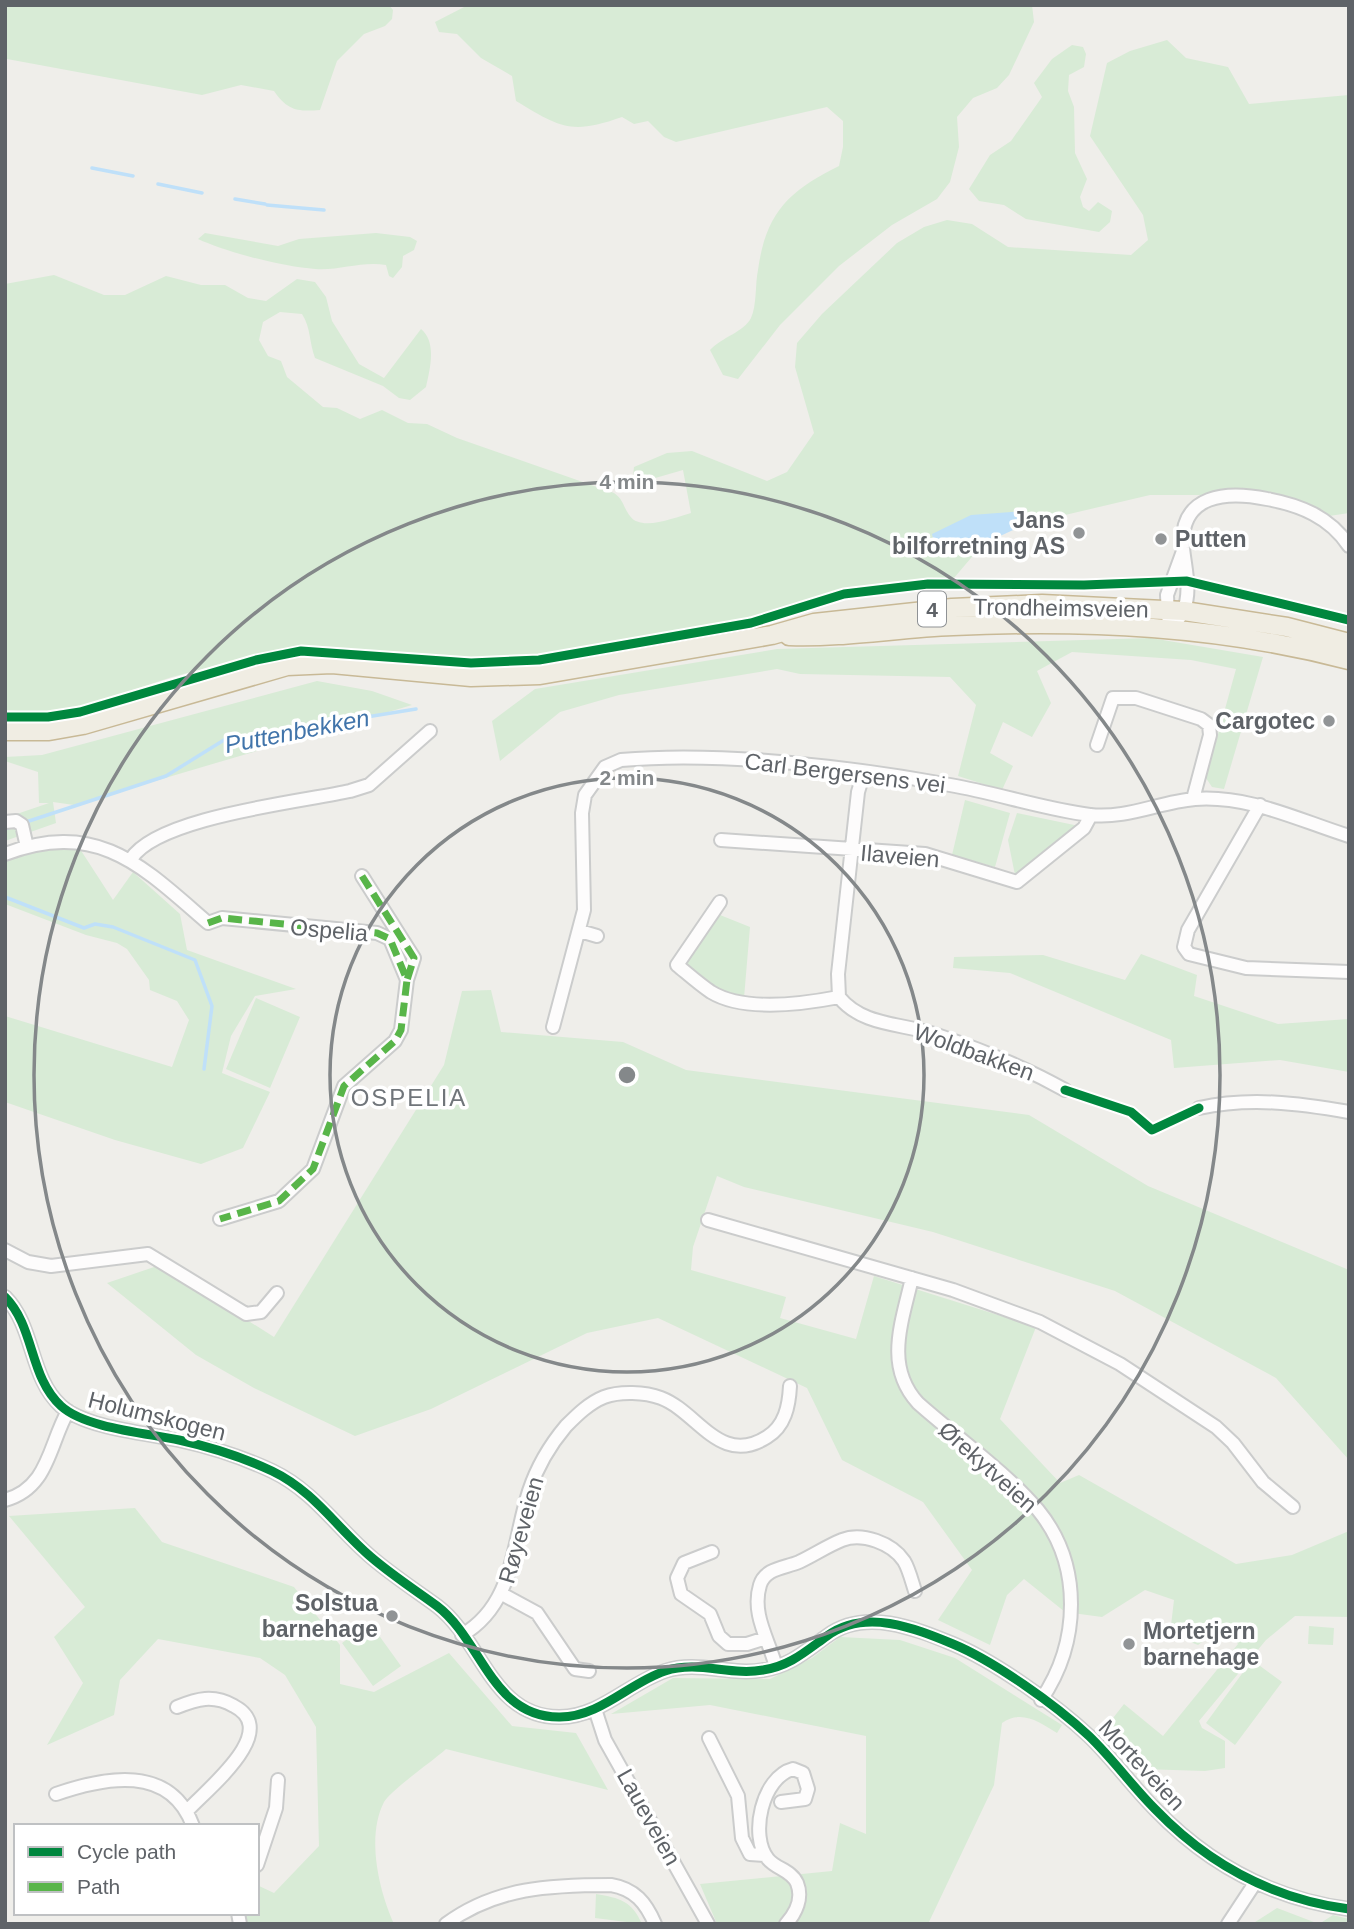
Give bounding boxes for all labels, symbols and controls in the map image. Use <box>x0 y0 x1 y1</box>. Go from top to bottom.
text: 4 min <box>600 470 654 493</box>
place label: Jans bilforretning AS <box>892 507 1065 559</box>
marker: Jans bilforretning AS <box>1071 525 1087 541</box>
place label: Putten <box>1175 526 1247 552</box>
marker: Putten <box>1153 531 1169 547</box>
road number: 4 <box>918 592 946 626</box>
street label: Trondheimsveien <box>973 593 1149 623</box>
water label: Puttenbekken <box>222 704 372 758</box>
place label: Cargotec <box>1215 708 1315 734</box>
marker: Cargotec <box>1321 713 1337 729</box>
street label: Carl Bergersens vei <box>743 748 947 798</box>
text: 2 min <box>600 766 654 789</box>
street label: Ilaveien <box>859 840 941 872</box>
street label: Ospelia <box>289 914 369 946</box>
street label: Woldbakken <box>910 1018 1038 1086</box>
centre of rings <box>615 1063 639 1087</box>
district label: OSPELIA <box>351 1084 467 1111</box>
street label: Holumskogen <box>86 1386 228 1446</box>
street label: Ørekytveien <box>934 1416 1042 1518</box>
street label: Røyeveien <box>493 1474 549 1586</box>
place label: Solstua barnehage <box>262 1590 378 1642</box>
marker: Solstua barnehage <box>384 1608 400 1624</box>
place label: Mortetjern barnehage <box>1143 1618 1259 1670</box>
marker: Mortetjern barnehage <box>1121 1636 1137 1652</box>
street label: Morteveien <box>1094 1715 1190 1815</box>
street label: Laueveien <box>612 1764 686 1870</box>
legend <box>14 1824 259 1915</box>
text: Cycle path <box>77 1840 176 1863</box>
text: Path <box>77 1875 120 1898</box>

